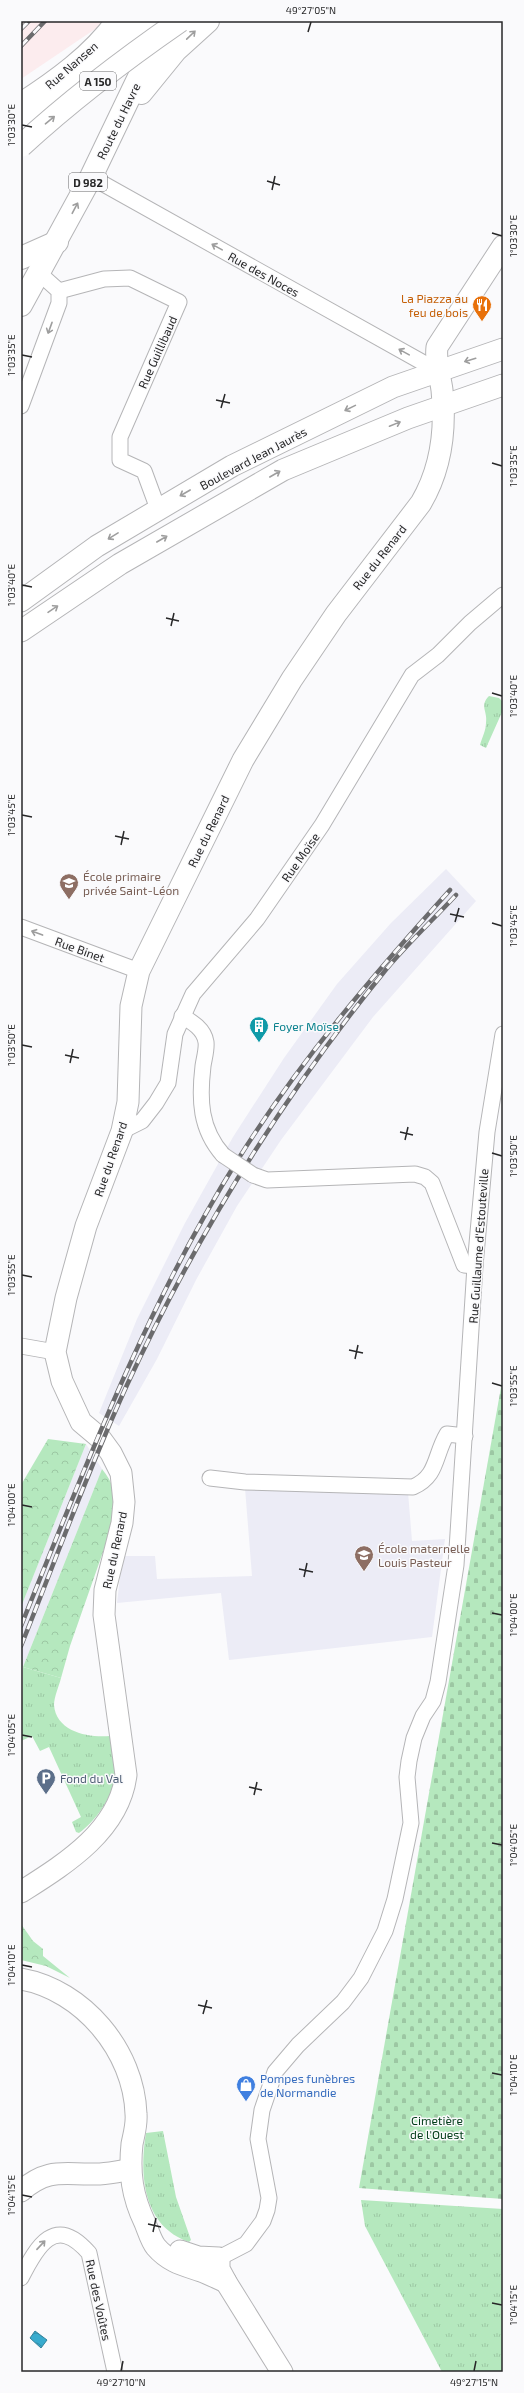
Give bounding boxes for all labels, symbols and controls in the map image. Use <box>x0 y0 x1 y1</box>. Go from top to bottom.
text: 49°27'05"N <box>286 4 336 16</box>
one-way arrow <box>186 30 196 40</box>
street label: Rue Nansen <box>42 38 100 92</box>
road number: A 150 <box>80 72 116 90</box>
street label: Route du Havre <box>93 81 143 161</box>
text: 1°03'30"E <box>5 104 17 146</box>
one-way arrow <box>45 116 55 125</box>
road number: D 982 <box>69 173 107 191</box>
one-way arrow <box>72 202 79 214</box>
text: 1°03'30"E <box>507 215 519 257</box>
one-way arrow <box>211 243 223 251</box>
street label: Rue des Noces <box>226 249 302 299</box>
place label: La Piazza au feu de bois <box>401 291 468 319</box>
restaurant icon: La Piazza au feu de bois <box>471 294 493 322</box>
street label: Rue Guillibaud <box>135 314 179 390</box>
one-way arrow <box>45 321 53 333</box>
text: 1°03'35"E <box>5 334 17 376</box>
one-way arrow <box>398 348 410 356</box>
one-way arrow <box>465 356 477 364</box>
one-way arrow <box>345 405 357 412</box>
one-way arrow <box>389 420 401 427</box>
street label: Boulevard Jean Jaurès <box>197 424 309 492</box>
text: 1°03'35"E <box>507 445 519 487</box>
one-way arrow <box>269 470 281 478</box>
one-way arrow <box>179 490 191 498</box>
street label: Rue du Renard <box>349 522 409 592</box>
one-way arrow <box>108 532 119 540</box>
one-way arrow <box>156 535 168 543</box>
text: 1°03'40"E <box>5 563 17 606</box>
one-way arrow <box>47 605 58 613</box>
text: 1°03'40"E <box>507 674 519 717</box>
street label: Rue du Renard <box>184 793 232 869</box>
text: 1°03'45"E <box>5 794 17 836</box>
street label: Rue Moïse <box>278 830 322 884</box>
place label: École primaire privée Saint-Léon <box>83 869 179 897</box>
school or university icon: École primaire privée Saint-Léon <box>58 872 80 900</box>
text: 1°03'45"E <box>507 905 519 947</box>
one-way arrow <box>31 929 43 937</box>
street label: Rue Binet <box>53 934 107 965</box>
building icon: Foyer Moïse <box>248 1015 270 1043</box>
place label: Foyer Moïse <box>273 1019 339 1033</box>
text: 1°03'50"E <box>5 1024 17 1066</box>
street label: Rue du Renard <box>91 1120 129 1198</box>
text: 1°03'50"E <box>507 1135 519 1177</box>
street label: Rue Guillaume d'Estouteville <box>466 1168 490 1324</box>
text: 1°03'55"E <box>5 1254 17 1296</box>
text: 1°03'55"E <box>507 1365 519 1407</box>
text: 1°04'00"E <box>5 1483 17 1527</box>
street label: Rue du Renard <box>99 1510 129 1590</box>
place label: École maternelle Louis Pasteur <box>378 1541 470 1569</box>
school or university icon: École maternelle Louis Pasteur <box>353 1544 375 1572</box>
text: 1°04'00"E <box>507 1593 519 1637</box>
text: 1°04'05"E <box>5 1713 17 1756</box>
parking icon: Fond du Val <box>35 1767 57 1795</box>
place label: Fond du Val <box>60 1771 123 1785</box>
text: 1°04'05"E <box>507 1823 519 1866</box>
text: 1°04'10"E <box>5 1944 17 1985</box>
text: 1°04'10"E <box>507 2054 519 2095</box>
place label: Pompes funèbres de Normandie <box>260 2071 355 2099</box>
shop icon: Pompes funèbres de Normandie <box>235 2074 257 2102</box>
park label: Cimetière de l'Ouest <box>410 2113 464 2141</box>
text: 1°04'15"E <box>5 2174 17 2215</box>
one-way arrow <box>36 2240 46 2250</box>
street label: Rue des Voûtes <box>84 2258 114 2342</box>
text: 1°04'15"E <box>507 2284 519 2325</box>
text: 49°27'10"N <box>97 2376 145 2388</box>
text: 49°27'15"N <box>450 2376 498 2388</box>

